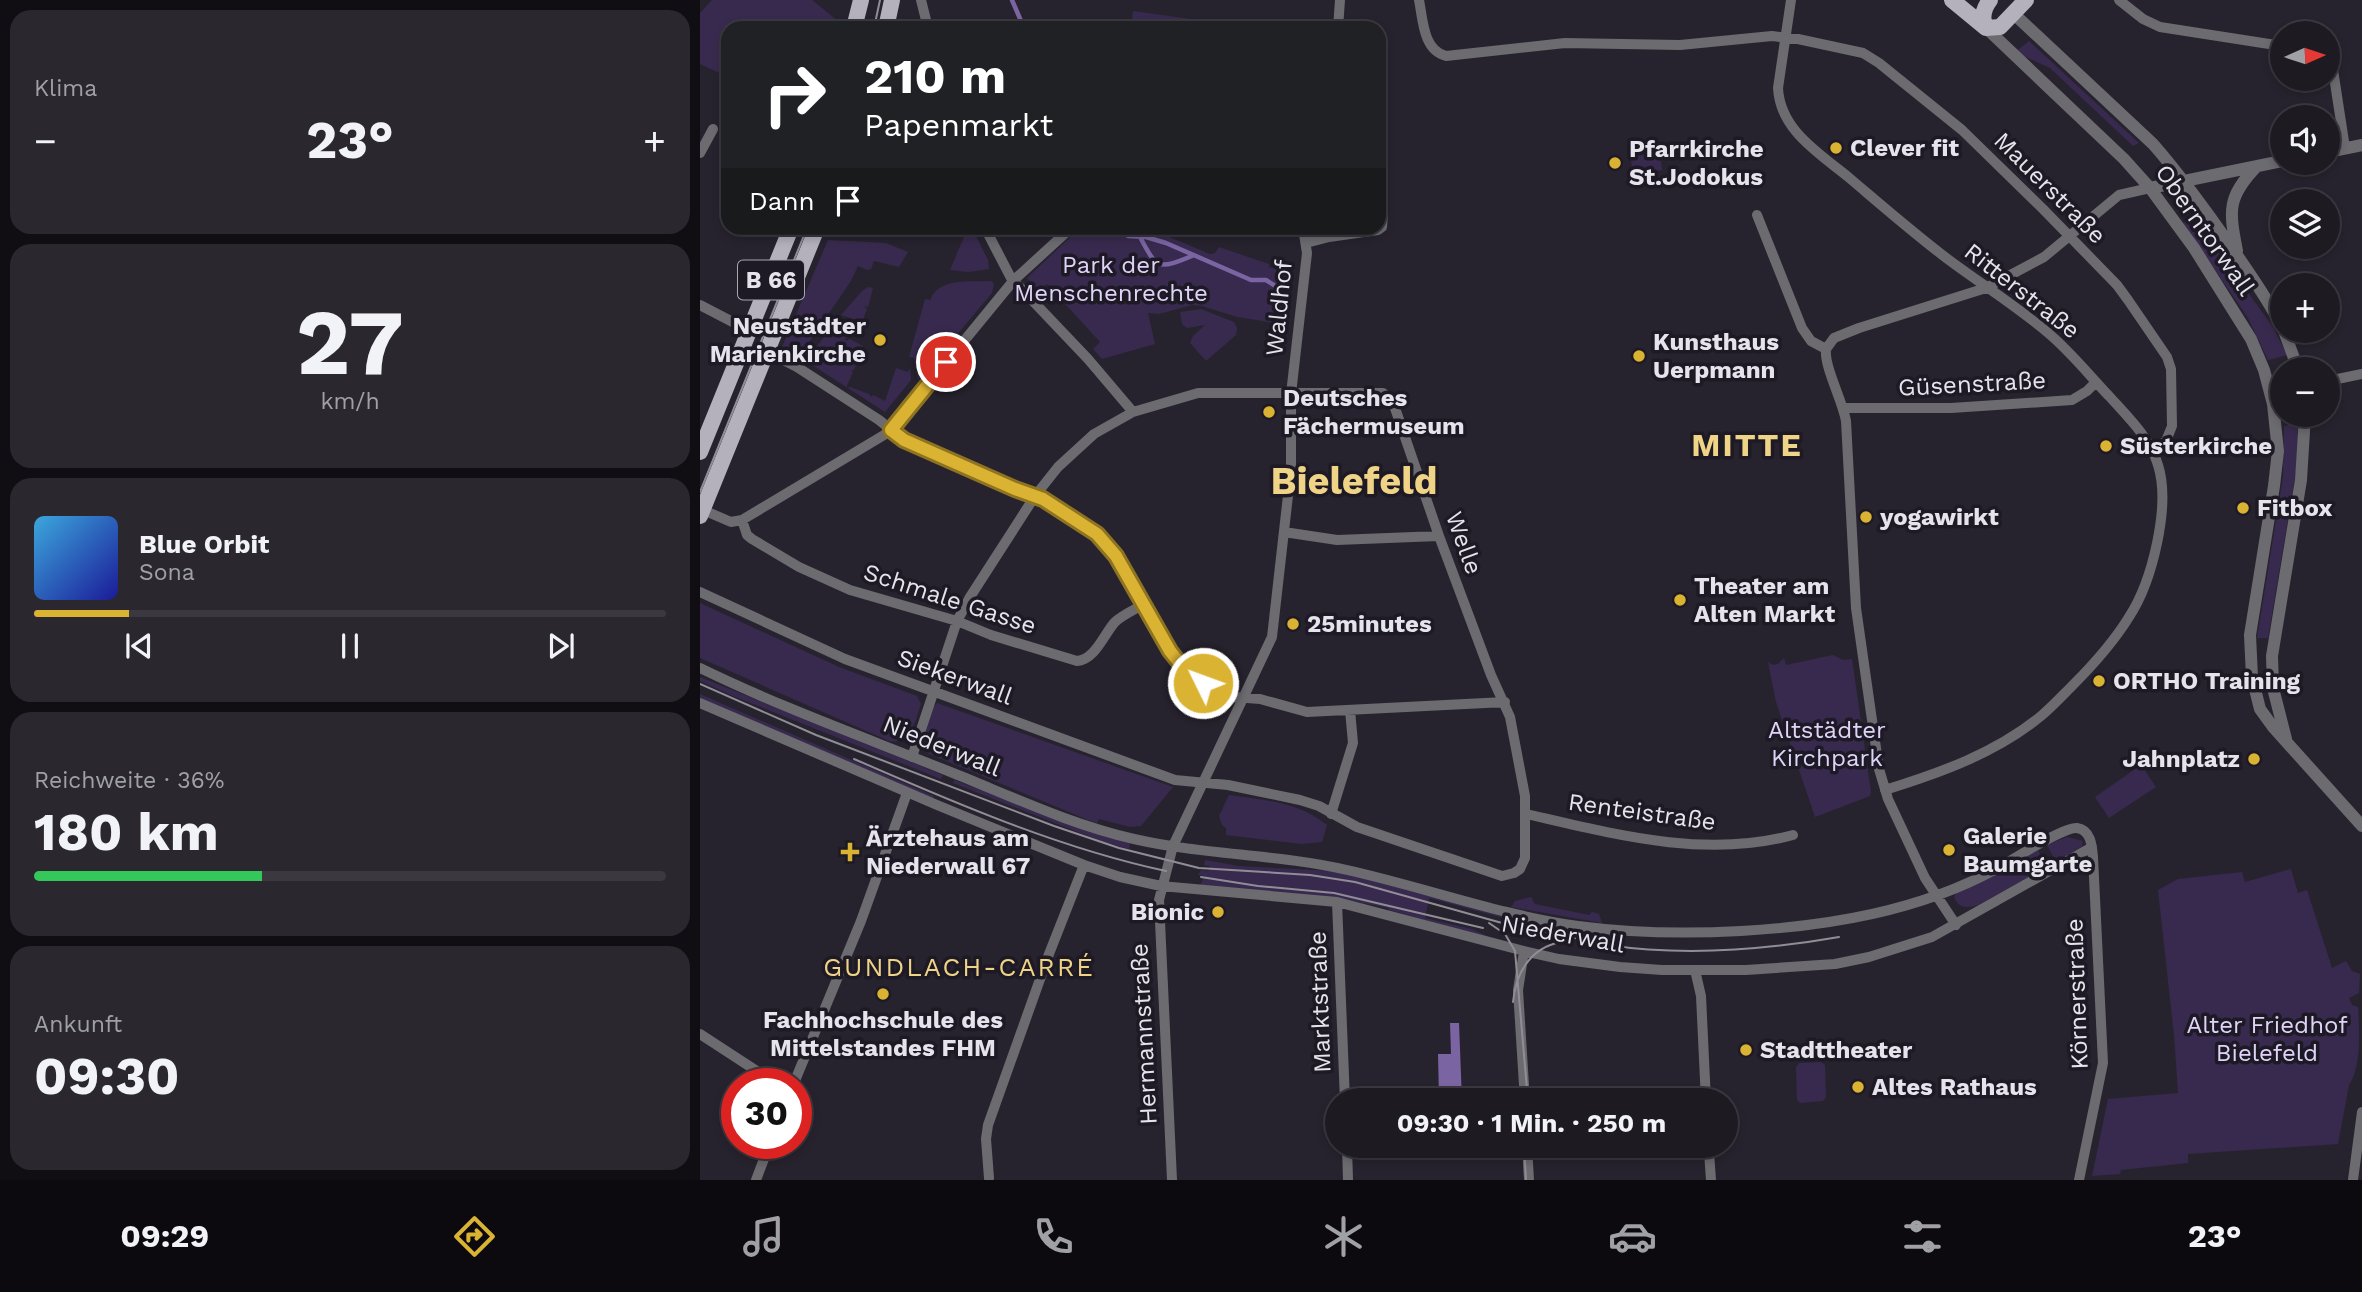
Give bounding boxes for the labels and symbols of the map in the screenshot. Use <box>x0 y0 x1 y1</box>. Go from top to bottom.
north arrow <box>2270 21 2340 91</box>
street label: Mauerstraße <box>1988 126 2112 250</box>
place label: Clever fit <box>1850 134 1959 162</box>
place label: Pfarrkirche St.Jodokus <box>1629 135 1764 191</box>
marker: Clever fit <box>1828 140 1844 156</box>
marker: Pfarrkirche St.Jodokus <box>1607 155 1623 171</box>
street label: Oberntorwall <box>2150 159 2261 301</box>
street label: Ritterstraße <box>1959 237 2085 345</box>
park label: Park der Menschenrechte <box>1014 251 1208 307</box>
street label: Waldhof <box>1260 258 1298 357</box>
road number: B 66 <box>738 260 804 300</box>
place label: Neustädter Marienkirche <box>710 312 867 368</box>
place label: Kunsthaus Uerpmann <box>1653 328 1779 384</box>
marker: Neustädter Marienkirche <box>872 332 888 348</box>
pin <box>916 332 976 392</box>
marker: Kunsthaus Uerpmann <box>1631 348 1647 364</box>
street label: Güsenstraße <box>1897 366 2047 402</box>
place label: Deutsches Fächermuseum <box>1283 384 1465 440</box>
marker: Deutsches Fächermuseum <box>1261 404 1277 420</box>
district label: MITTE <box>1691 426 1803 464</box>
place label: Süsterkirche <box>2120 432 2272 460</box>
marker: Süsterkirche <box>2098 438 2114 454</box>
district label: Bielefeld <box>1270 459 1438 503</box>
place label: Fitbox <box>2257 494 2332 522</box>
marker: Fitbox <box>2235 500 2251 516</box>
place label: yogawirkt <box>1879 503 1999 531</box>
street label: Welle <box>1440 508 1488 578</box>
marker: yogawirkt <box>1858 509 1874 525</box>
street label: Schmale Gasse <box>860 558 1040 640</box>
place label: Theater am Alten Markt <box>1694 572 1836 628</box>
marker: Theater am Alten Markt <box>1672 592 1688 608</box>
place label: 25minutes <box>1307 610 1432 638</box>
marker: 25minutes <box>1285 616 1301 632</box>
street label: Siekerwall <box>894 643 1017 711</box>
position arrow <box>1166 646 1240 720</box>
place label: ORTHO Training <box>2113 667 2301 695</box>
marker: ORTHO Training <box>2091 673 2107 689</box>
street label: Niederwall <box>879 710 1006 783</box>
park label: Altstädter Kirchpark <box>1768 716 1886 772</box>
place label: Jahnplatz <box>2122 745 2240 773</box>
marker: Jahnplatz <box>2246 751 2262 767</box>
street label: Renteistraße <box>1566 788 1718 836</box>
place label: Galerie Baumgarte <box>1963 822 2093 878</box>
place label: Ärztehaus am Niederwall 67 <box>865 824 1030 880</box>
marker: Ärztehaus am Niederwall 67 <box>840 842 860 862</box>
marker: Galerie Baumgarte <box>1941 842 1957 858</box>
place label: Bionic <box>1131 898 1204 926</box>
marker: Bionic <box>1210 904 1226 920</box>
street label: Niederwall <box>1499 909 1627 959</box>
street label: Körnerstraße <box>2060 918 2094 1070</box>
street label: Marktstraße <box>1304 931 1336 1073</box>
street label: Hermannstraße <box>1125 943 1163 1125</box>
district label: GUNDLACH-CARRÉ <box>823 952 1095 982</box>
marker: Fachhochschule des Mittelstandes FHM <box>875 986 891 1002</box>
place label: Fachhochschule des Mittelstandes FHM <box>763 1006 1003 1062</box>
park label: Alter Friedhof Bielefeld <box>2186 1011 2348 1067</box>
place label: Stadttheater <box>1760 1036 1913 1064</box>
marker: Stadttheater <box>1738 1042 1754 1058</box>
speed limit sign: 30 <box>721 1068 812 1159</box>
place label: Altes Rathaus <box>1872 1073 2037 1101</box>
marker: Altes Rathaus <box>1850 1079 1866 1095</box>

